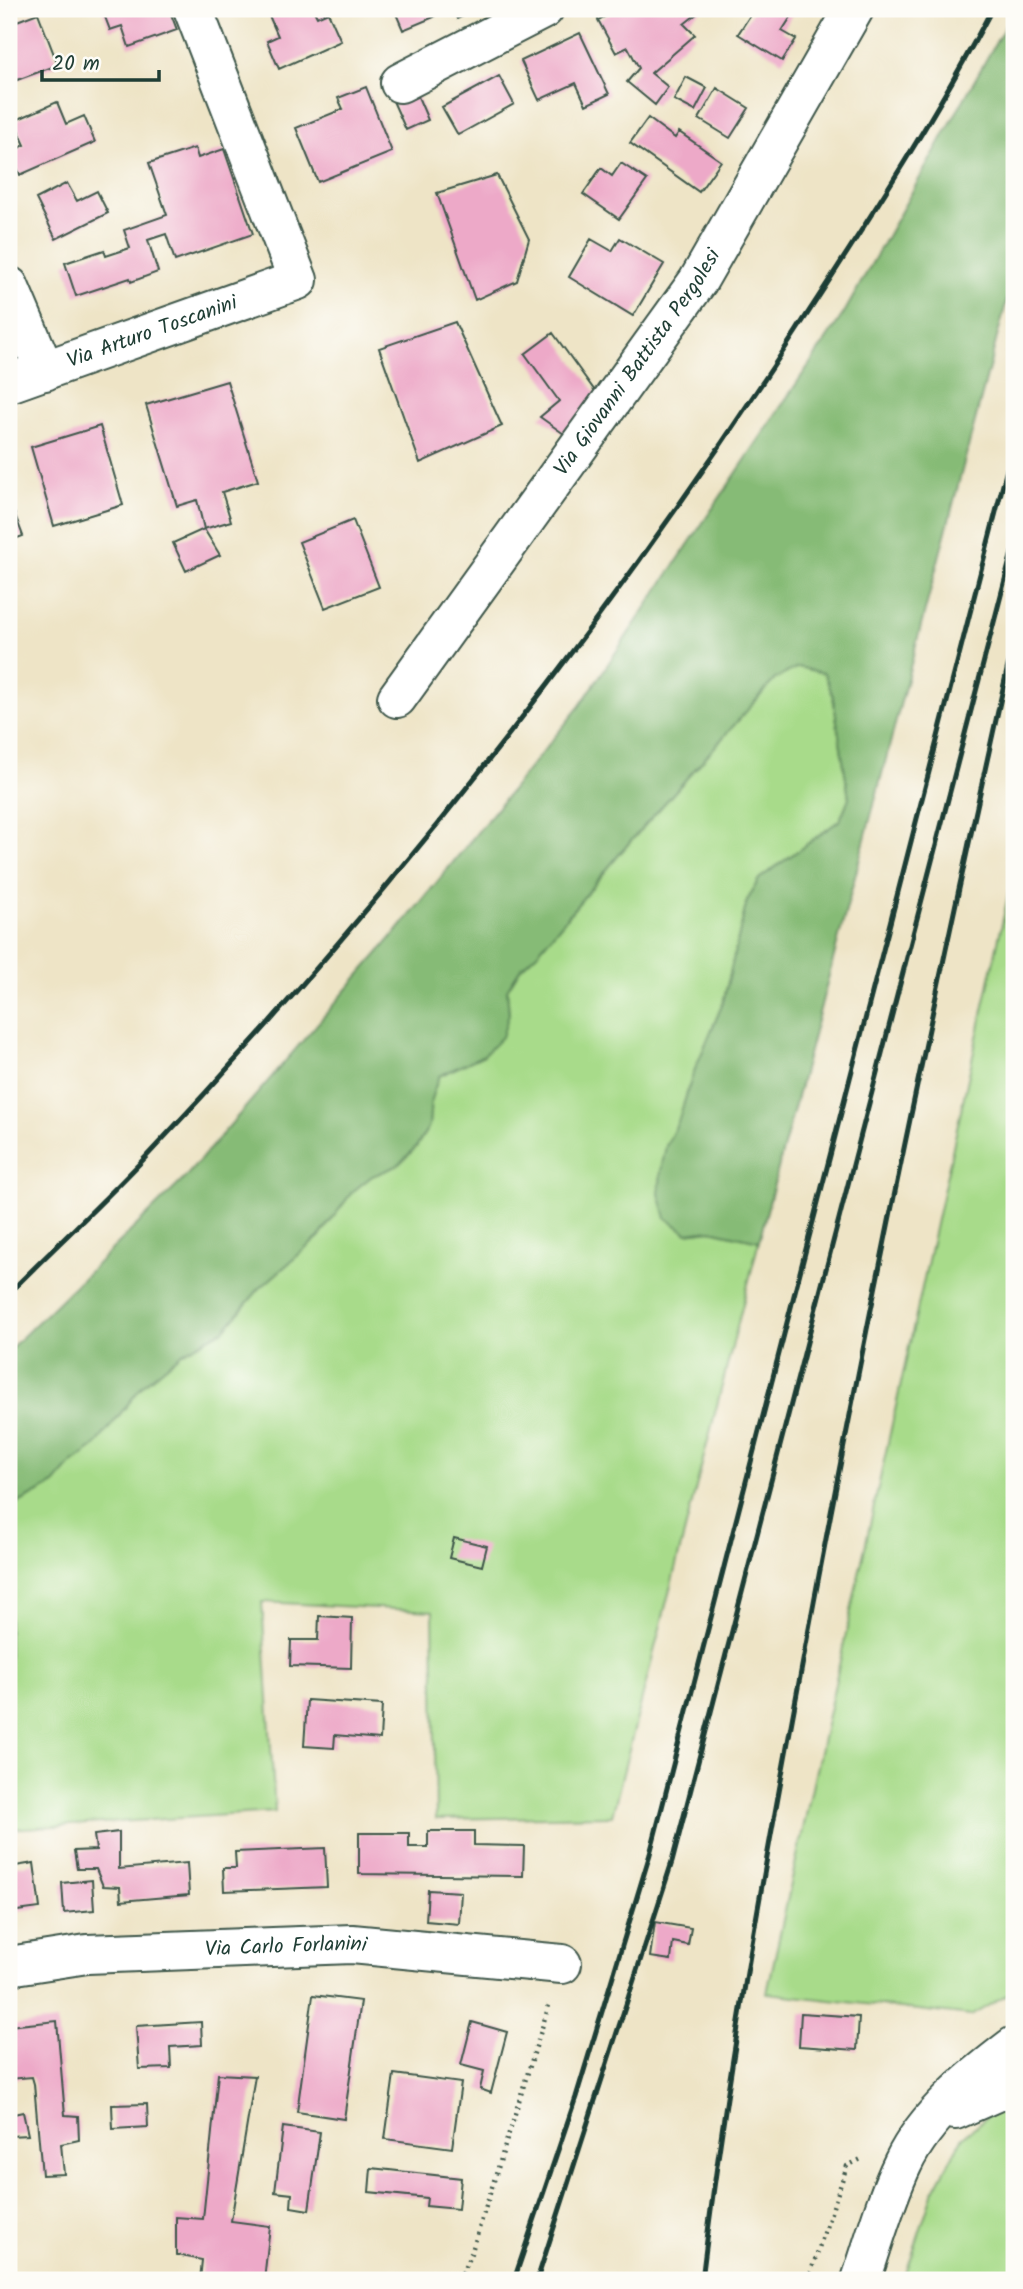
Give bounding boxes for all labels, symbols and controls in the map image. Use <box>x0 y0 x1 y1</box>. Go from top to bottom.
scale bar <box>42 38 159 82</box>
text: 20 m <box>52 48 100 81</box>
street label: Via Giovanni Battista Pergolesi <box>546 242 730 483</box>
street label: Via Arturo Toscanini <box>62 286 243 378</box>
street label: Via Carlo Forlanini <box>204 1927 369 1966</box>

